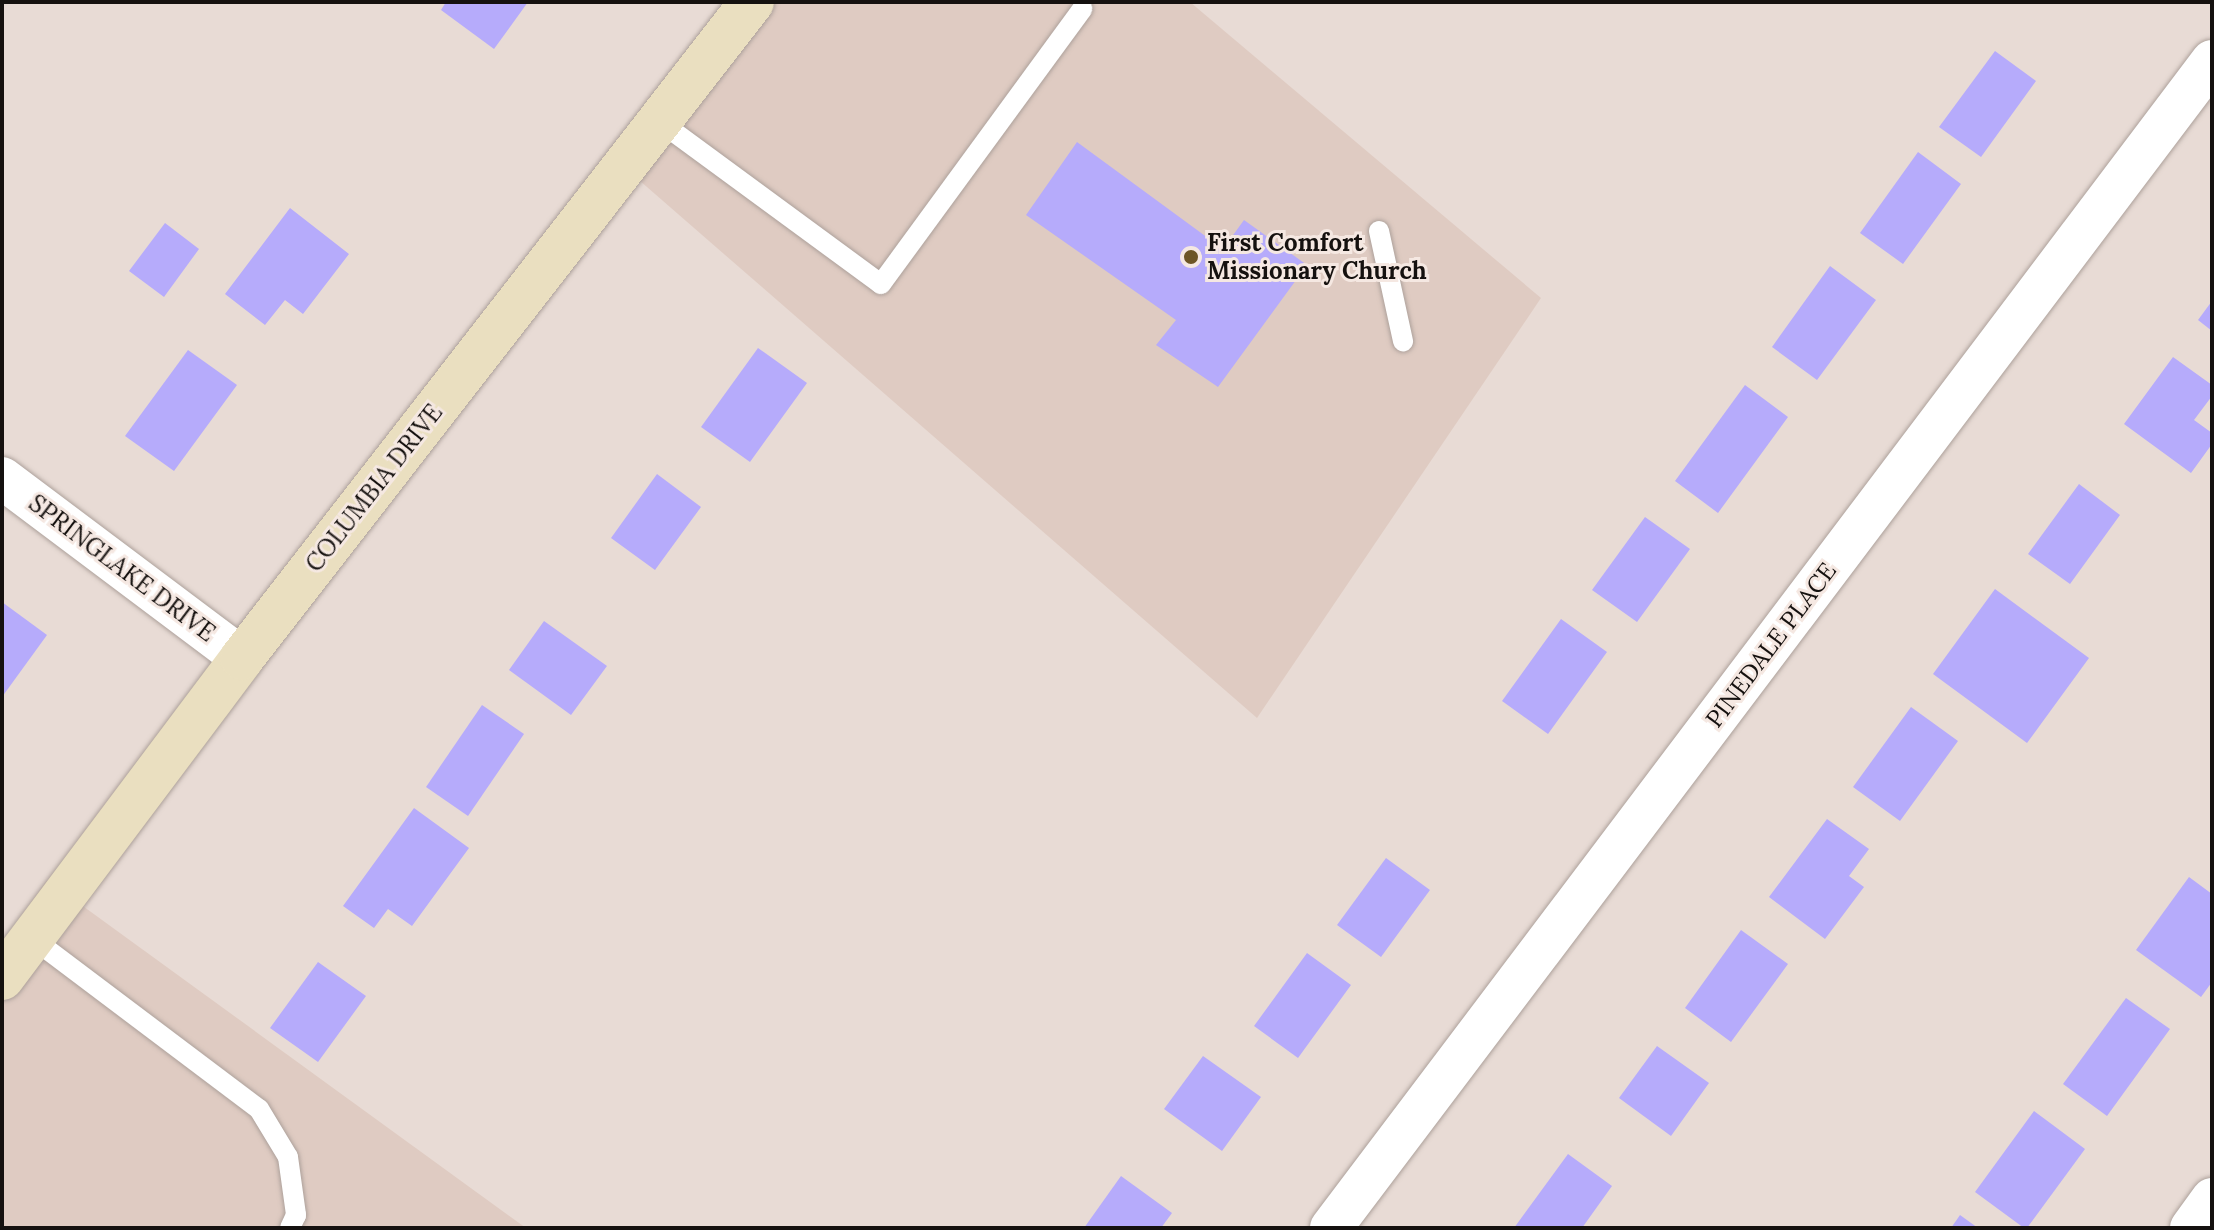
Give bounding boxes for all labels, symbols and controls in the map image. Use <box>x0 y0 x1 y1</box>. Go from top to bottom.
place label: First Comfort Missionary Church <box>1207 229 1427 285</box>
marker: First Comfort Missionary Church <box>1182 248 1200 266</box>
street label: COLUMBIA DRIVE <box>300 398 448 578</box>
street label: SPRINGLAKE DRIVE <box>23 489 221 647</box>
street label: PINEDALE PLACE <box>1700 557 1842 733</box>

